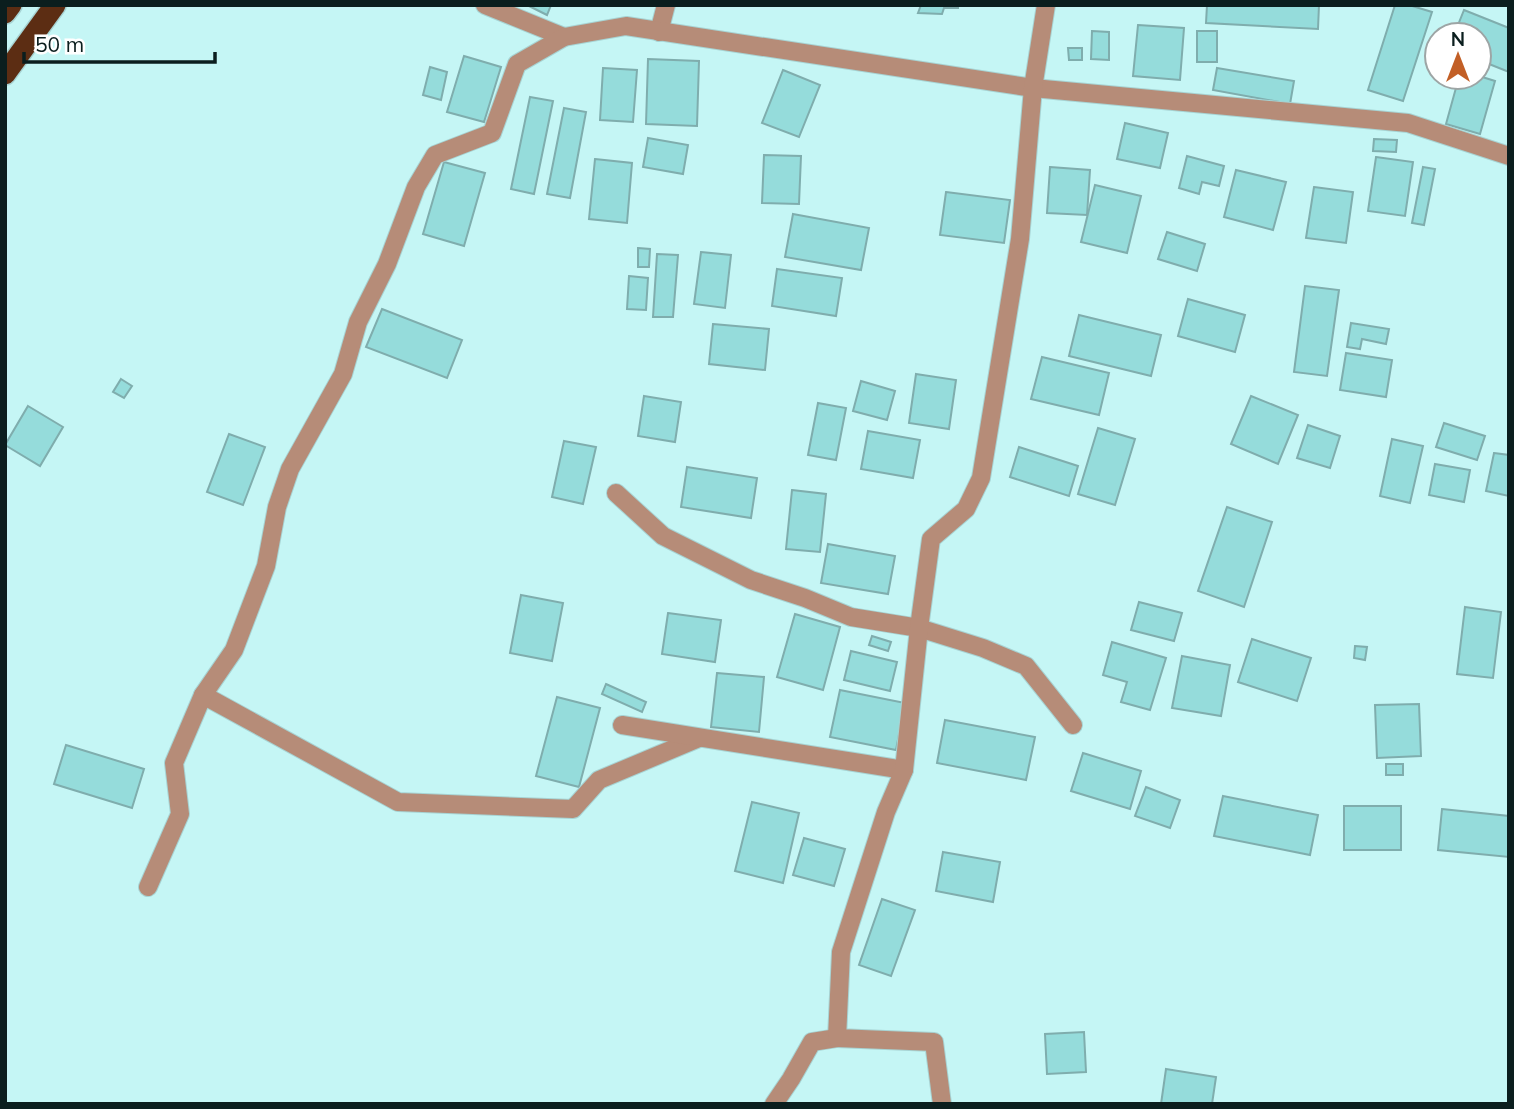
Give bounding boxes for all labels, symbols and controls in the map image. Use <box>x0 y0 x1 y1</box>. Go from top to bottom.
scale bar <box>24 21 215 65</box>
north arrow <box>1423 21 1493 91</box>
text: N <box>1451 27 1465 51</box>
text: 50 m <box>35 31 84 57</box>

